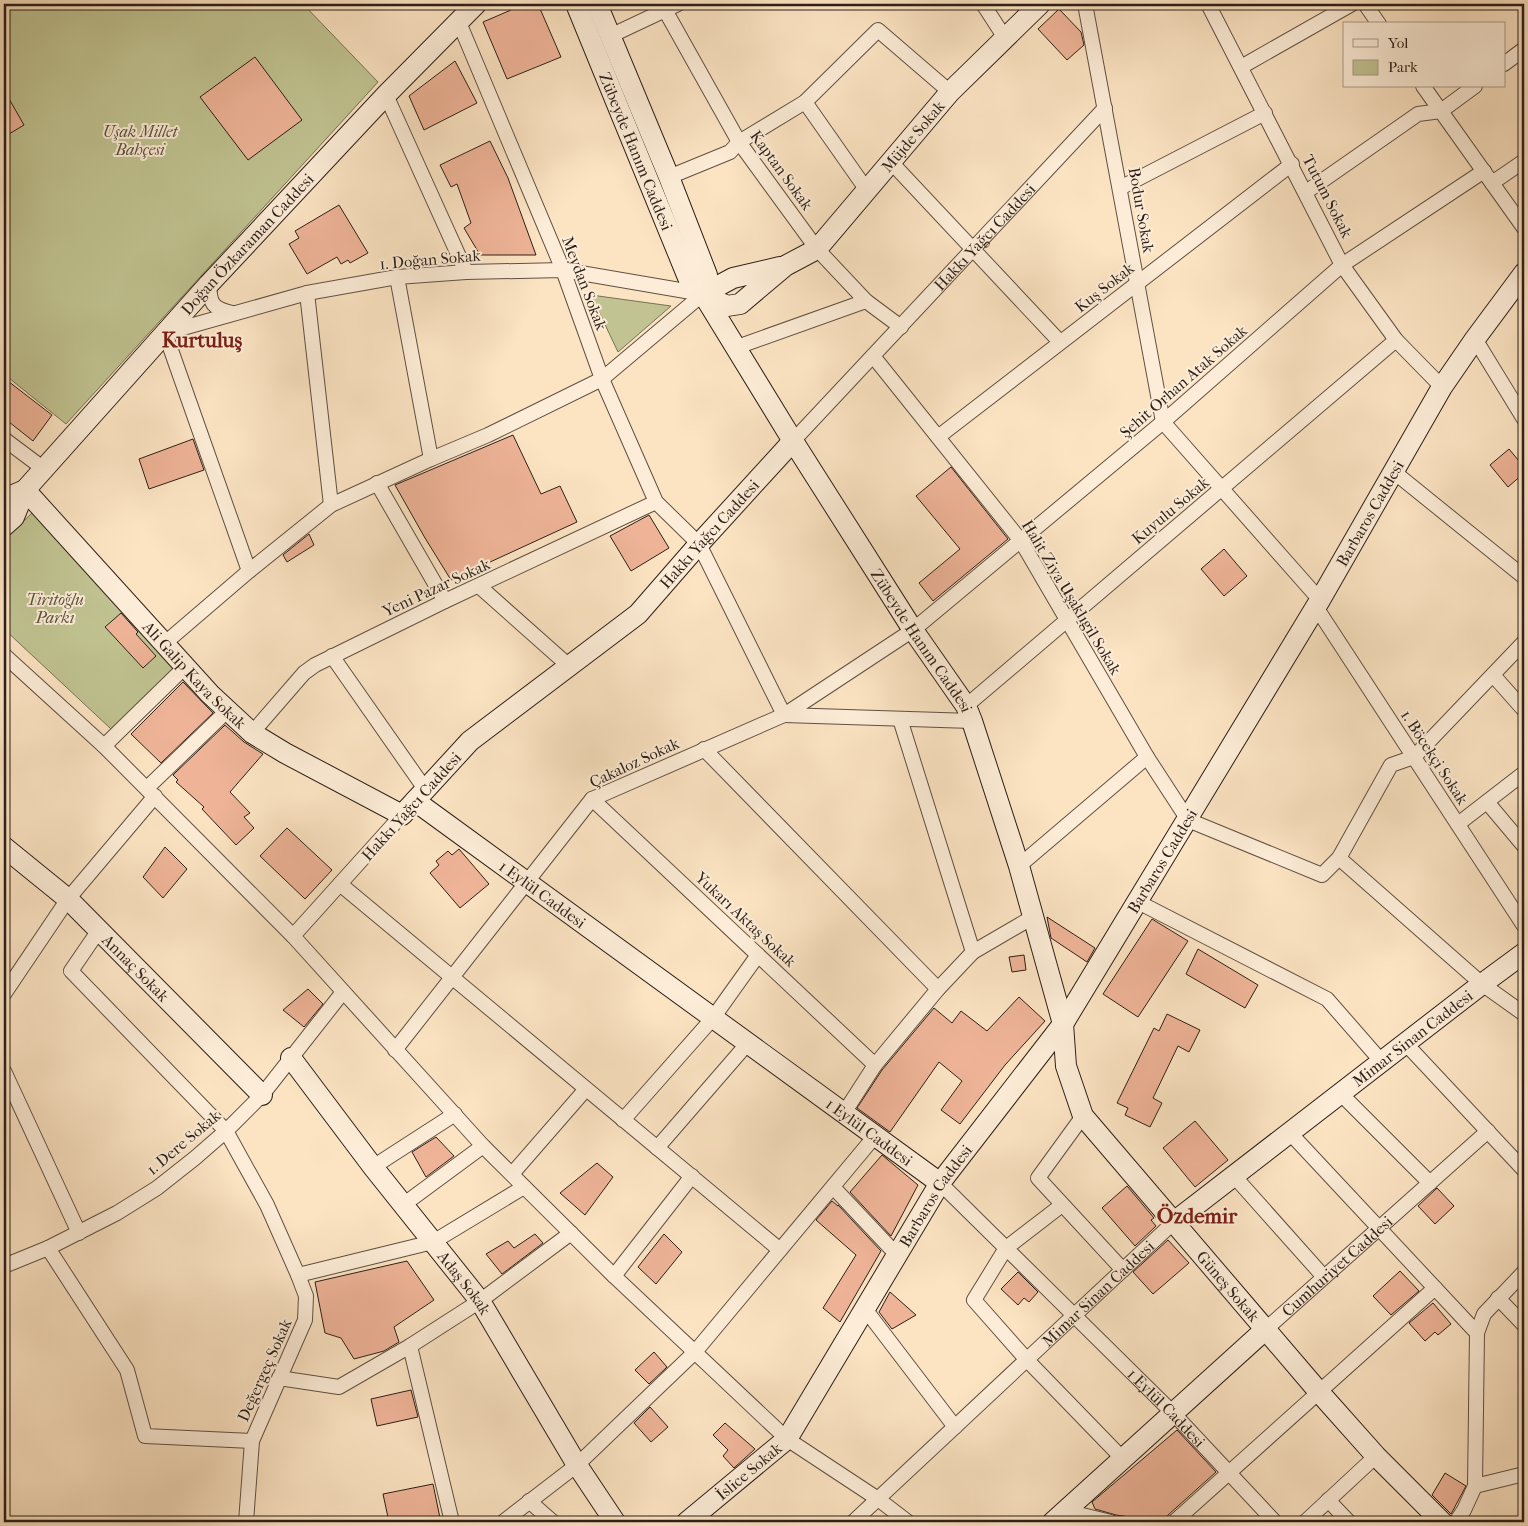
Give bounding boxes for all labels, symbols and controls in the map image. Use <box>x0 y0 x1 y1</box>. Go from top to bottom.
legend <box>1343 22 1506 88</box>
text: Yol <box>1387 34 1408 52</box>
text: Park <box>1388 58 1418 76</box>
street label: Zübeyde Hanım Caddesi <box>595 70 677 233</box>
street label: Müjde Sokak <box>877 96 949 176</box>
park label: Uşak Millet Bahçesi <box>103 122 179 159</box>
street label: Kaptan Sokak <box>746 127 817 214</box>
street label: Tutum Sokak <box>1298 151 1357 242</box>
street label: Bodur Sokak <box>1125 166 1159 255</box>
street label: Doğan Özkaraman Caddesi <box>177 169 318 319</box>
street label: Hakkı Yağcı Caddesi <box>930 179 1040 294</box>
street label: Meydan Sokak <box>558 234 611 334</box>
street label: 1. Doğan Sokak <box>379 246 482 273</box>
street label: Kuş Sokak <box>1071 258 1139 317</box>
street label: Şehit Orhan Atak Sokak <box>1116 320 1251 442</box>
district label: Kurtuluş <box>162 328 242 353</box>
street label: Barbaros Caddesi <box>1332 457 1408 570</box>
street label: Kuyulu Sokak <box>1128 472 1213 548</box>
street label: Hakkı Yağcı Caddesi <box>656 476 763 592</box>
street label: Halit Ziya Uşaklıgil Sokak <box>1017 516 1126 679</box>
street label: Yeni Pazar Sokak <box>378 554 494 621</box>
street label: Zübeyde Hanım Caddesi <box>867 566 977 715</box>
park label: Tiritoğlu Parkı <box>26 590 84 627</box>
street label: Ali Galip Kaya Sokak <box>138 617 251 733</box>
street label: 1. Böcekçi Sokak <box>1397 706 1473 809</box>
street label: Çakaloz Sokak <box>586 733 683 792</box>
street label: Hakkı Yağcı Caddesi <box>358 748 465 865</box>
street label: Barbaros Caddesi <box>1123 805 1201 917</box>
street label: 1 Eylül Caddesi <box>495 857 590 932</box>
street label: Yukarı Aktaş Sokak <box>690 867 800 972</box>
street label: Annaç Sokak <box>97 930 173 1006</box>
street label: Mimar Sinan Caddesi <box>1349 986 1477 1091</box>
street label: 1 Eylül Caddesi <box>822 1094 916 1170</box>
street label: 1. Dere Sokak <box>143 1106 225 1179</box>
street label: Barbaros Caddesi <box>895 1141 976 1250</box>
district label: Özdemir <box>1157 1203 1238 1228</box>
street label: Cumhuriyet Caddesi <box>1278 1212 1397 1320</box>
street label: Mimar Sinan Caddesi <box>1038 1236 1158 1351</box>
street label: Adaş Sokak <box>433 1246 495 1319</box>
street label: Güneş Sokak <box>1193 1247 1264 1326</box>
street label: Değergeç Sokak <box>233 1315 296 1424</box>
street label: 1 Eylül Caddesi <box>1124 1365 1209 1451</box>
street label: İslice Sokak <box>712 1438 786 1504</box>

